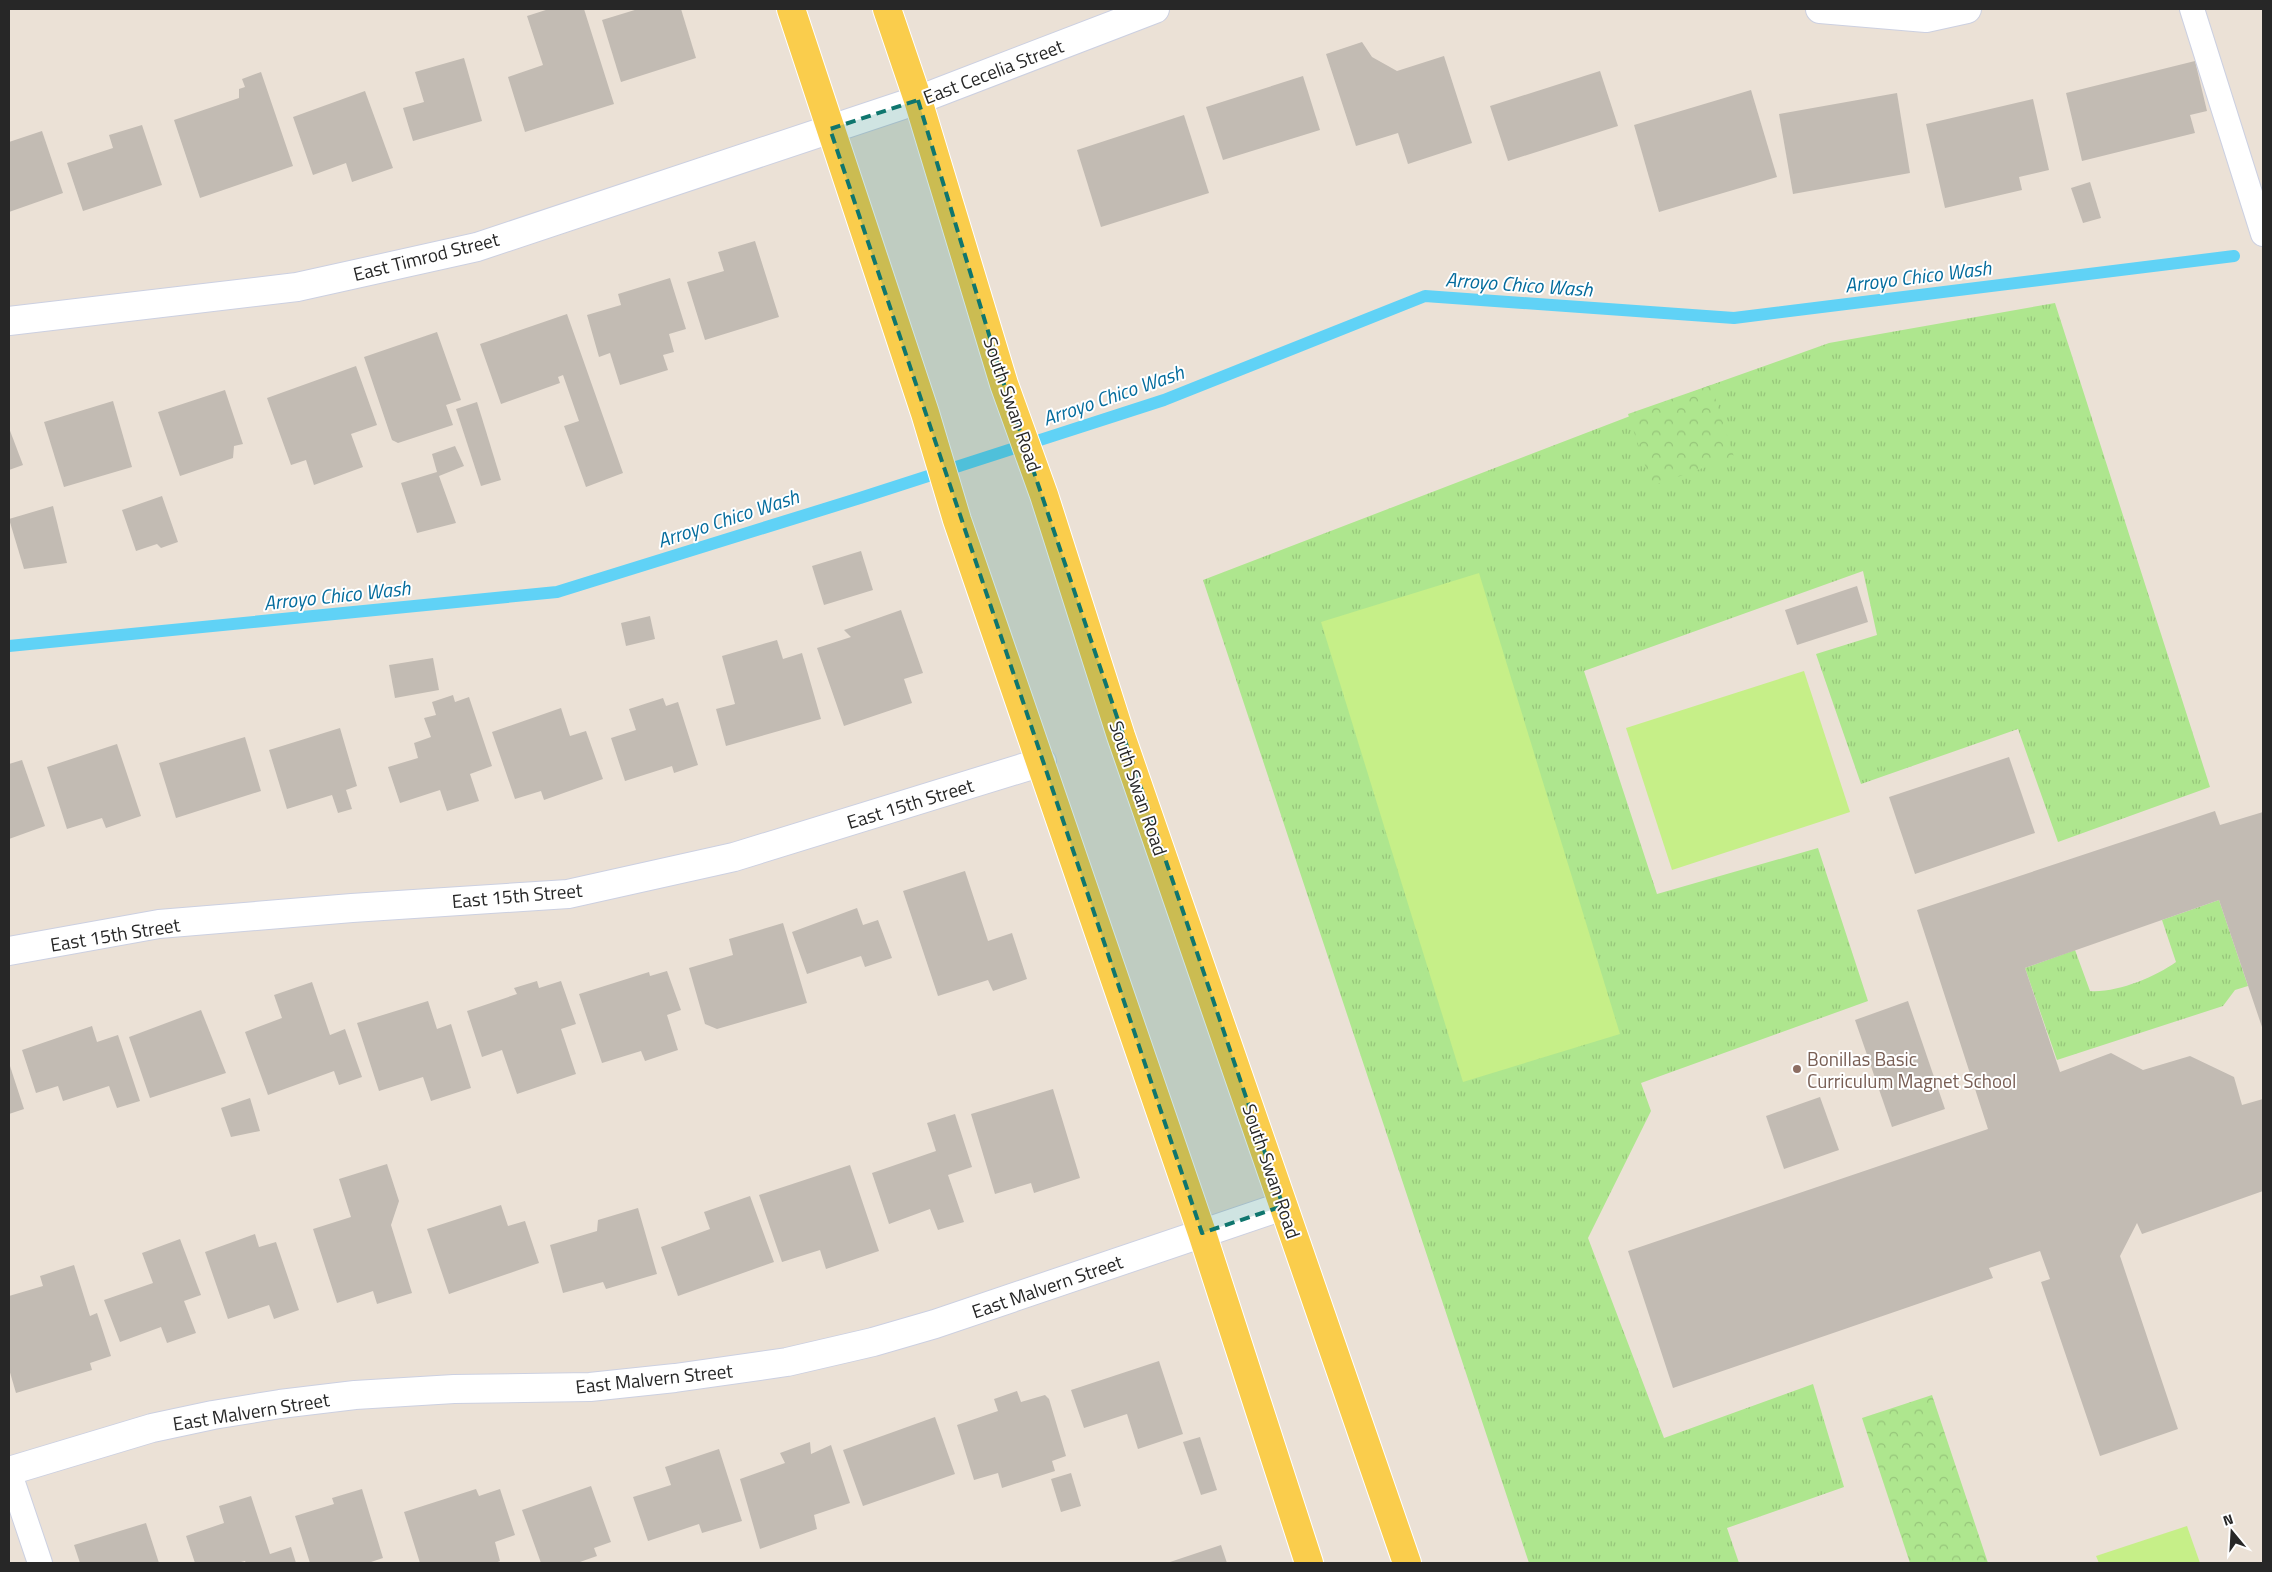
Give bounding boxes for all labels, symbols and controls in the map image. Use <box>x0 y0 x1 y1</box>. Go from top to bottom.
street label: East Cecelia Street <box>919 31 1068 111</box>
street label: East Timrod Street <box>350 224 502 288</box>
water label: Arroyo Chico Wash <box>1843 252 1994 300</box>
water label: Arroyo Chico Wash <box>1444 263 1595 305</box>
street label: South Swan Road <box>976 333 1050 475</box>
water label: Arroyo Chico Wash <box>1038 356 1189 434</box>
water label: Arroyo Chico Wash <box>653 480 804 556</box>
water label: Arroyo Chico Wash <box>262 572 413 618</box>
street label: South Swan Road <box>1102 717 1176 859</box>
street label: East 15th Street <box>843 770 977 836</box>
street label: East 15th Street <box>450 875 584 915</box>
street label: East 15th Street <box>48 909 182 959</box>
place label: Bonillas Basic Curriculum Magnet School <box>1807 1044 2017 1095</box>
marker: Bonillas Basic Curriculum Magnet School <box>1791 1063 1803 1075</box>
street label: South Swan Road <box>1235 1100 1309 1242</box>
street label: East Malvern Street <box>968 1246 1127 1325</box>
street label: East Malvern Street <box>574 1355 734 1401</box>
street label: East Malvern Street <box>171 1384 332 1438</box>
north arrow <box>2207 1507 2257 1557</box>
text: N <box>2220 1508 2236 1531</box>

